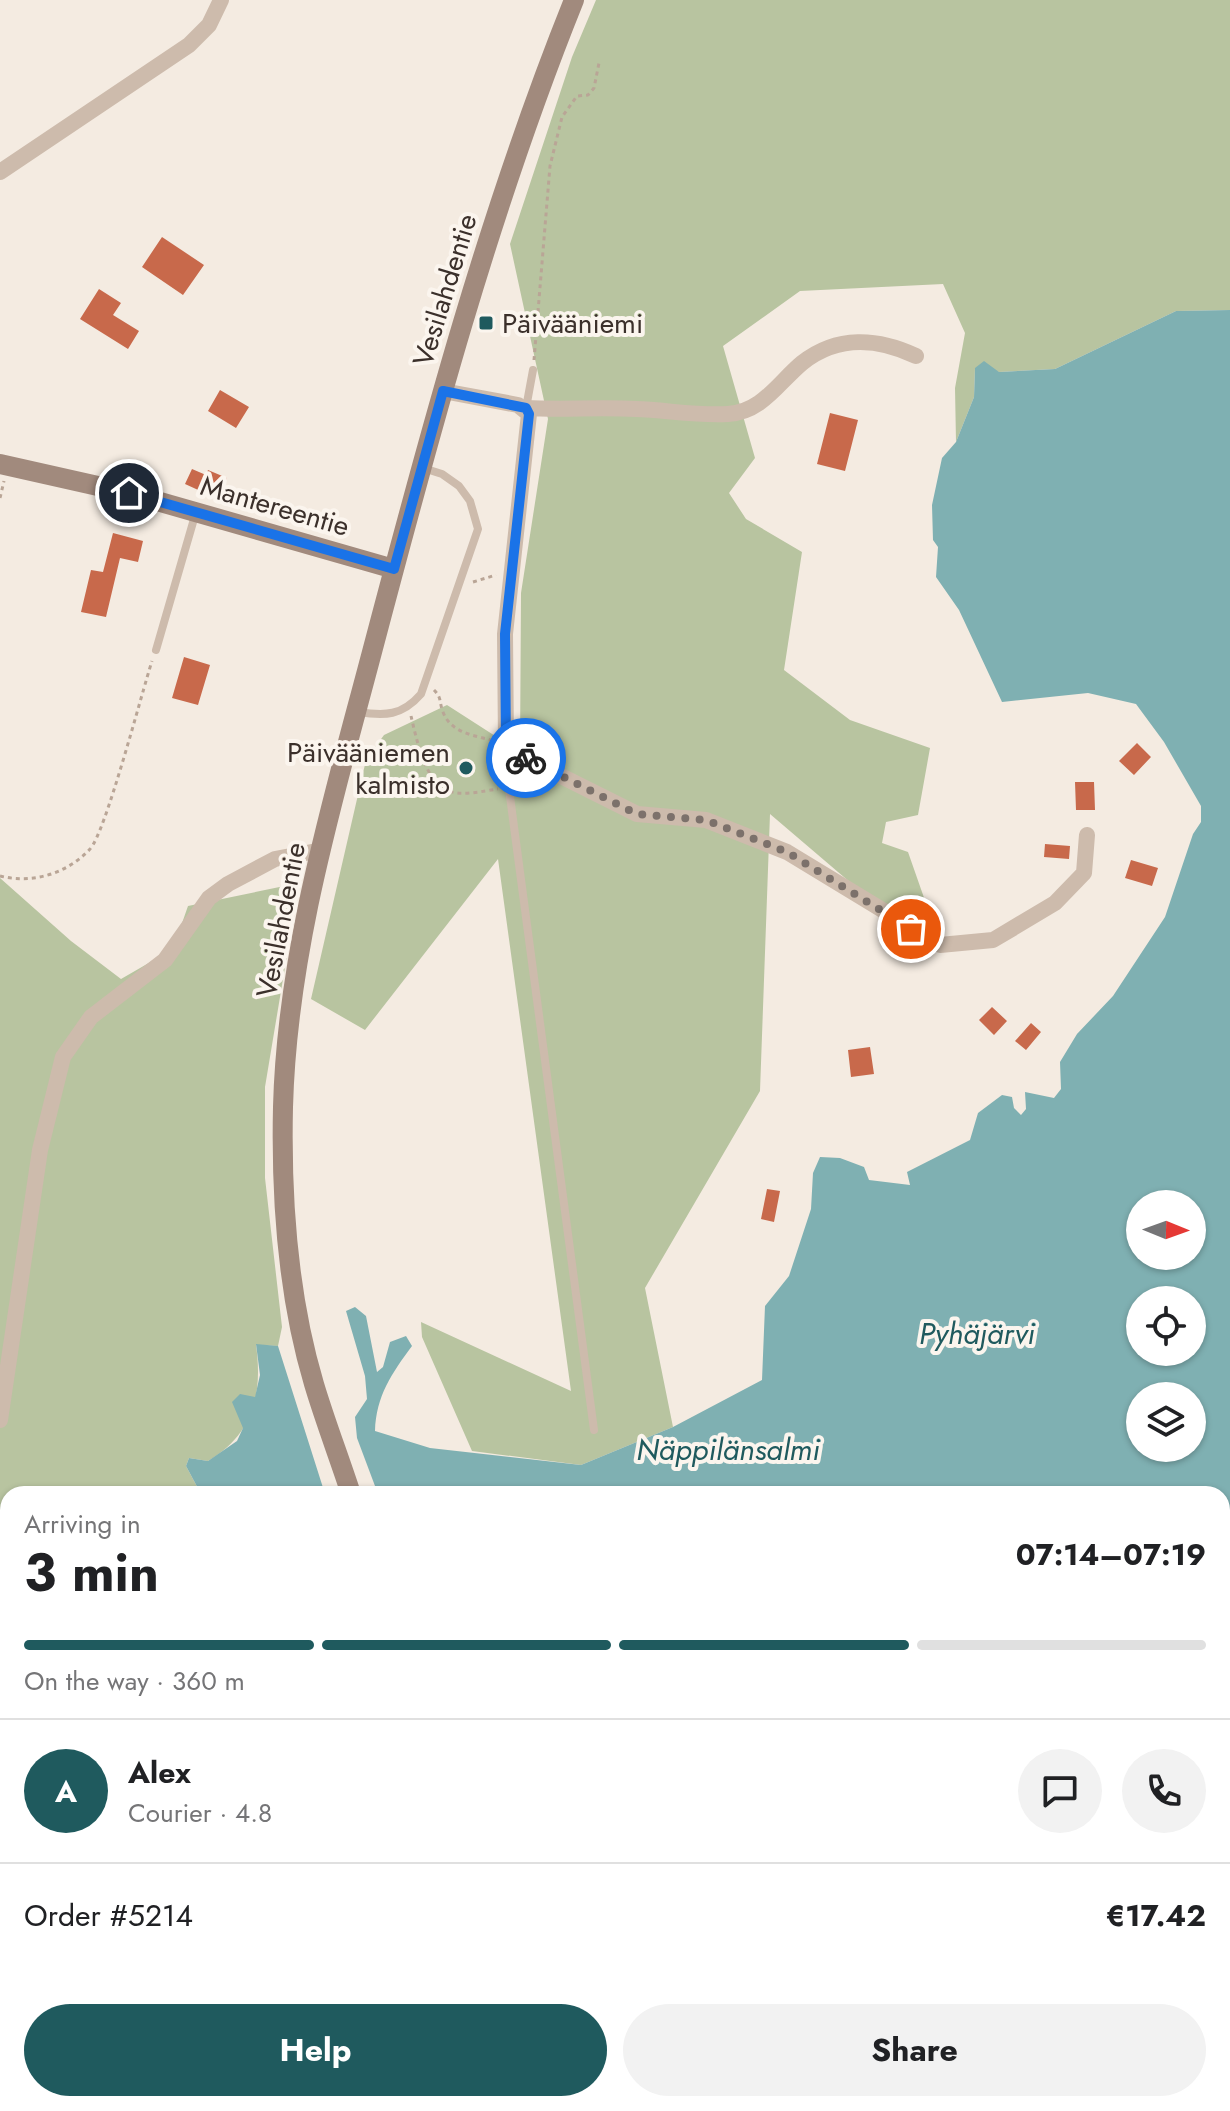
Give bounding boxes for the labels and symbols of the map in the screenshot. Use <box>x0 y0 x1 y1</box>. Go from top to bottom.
street label: Vesilahdentie <box>402 209 488 371</box>
place label: Päivääniemi <box>502 303 643 344</box>
marker: Päivääniemi <box>477 314 495 332</box>
pin <box>95 459 163 527</box>
street label: Mantereentie <box>196 465 354 547</box>
courier <box>486 718 566 798</box>
place label: Päivääniemen kalmisto <box>287 732 450 805</box>
marker: Päivääniemen kalmisto <box>457 759 475 777</box>
street label: Vesilahdentie <box>246 839 316 1001</box>
pin <box>877 895 945 963</box>
north arrow <box>1126 1190 1206 1270</box>
water label: Pyhäjärvi <box>919 1312 1035 1355</box>
water label: Näppilänsalmi <box>636 1428 820 1471</box>

